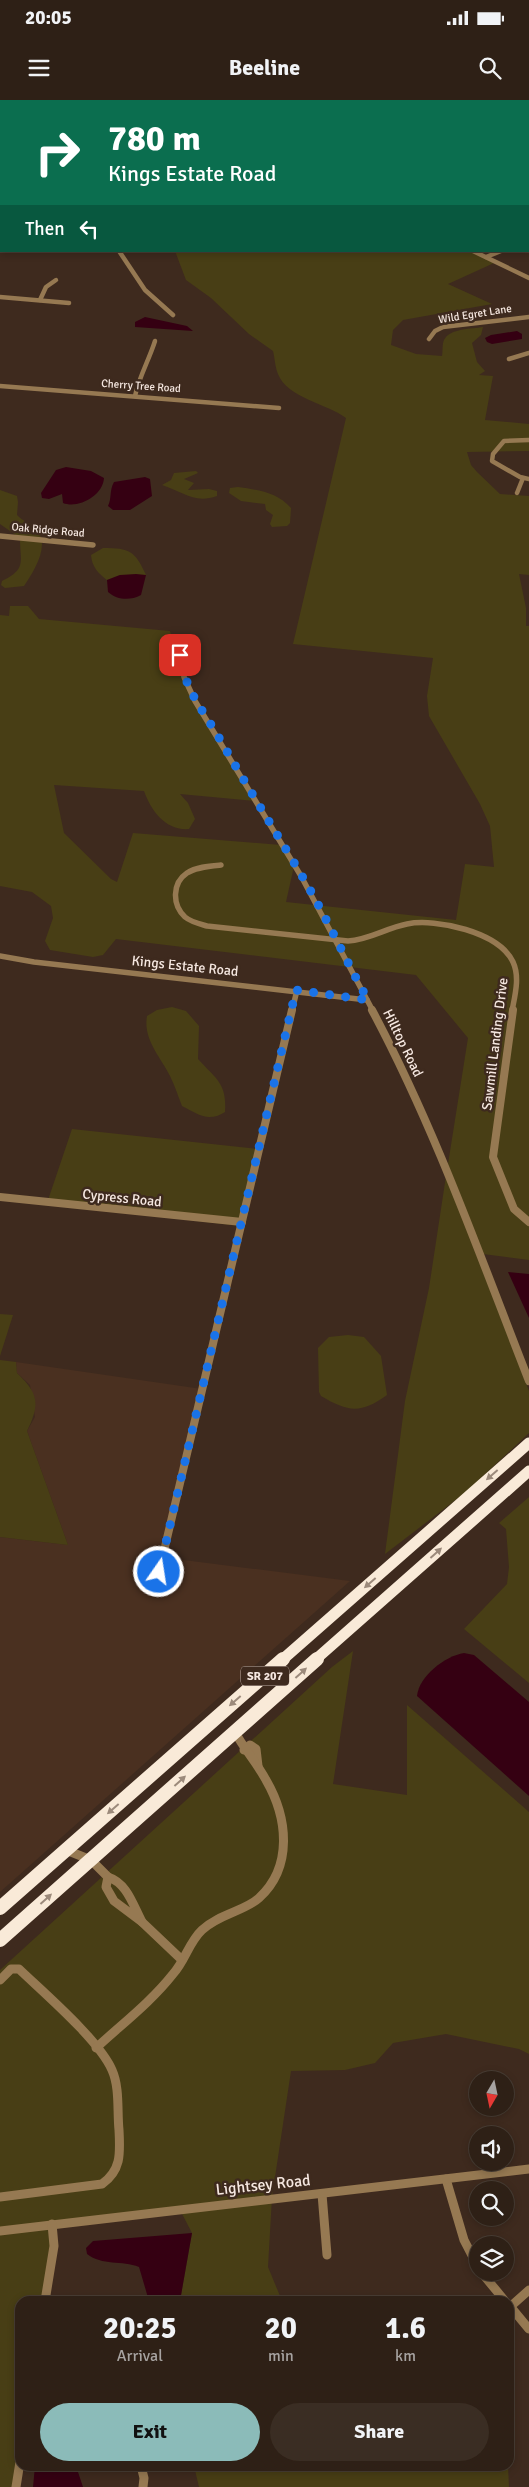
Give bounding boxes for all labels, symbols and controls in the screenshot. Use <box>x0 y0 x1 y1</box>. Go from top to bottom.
text: 20:05 <box>25 6 72 30</box>
icon: menu <box>25 54 53 82</box>
text: Beeline <box>229 54 300 81</box>
icon: search <box>476 54 504 82</box>
text: 780 m <box>108 117 201 160</box>
icon: right <box>25 120 90 185</box>
text: Kings Estate Road <box>108 160 276 187</box>
icon: left <box>75 215 103 243</box>
text: Then <box>25 217 65 241</box>
street label: Wild Egret Lane <box>437 302 513 326</box>
street label: Cherry Tree Road <box>101 377 181 395</box>
street label: Oak Ridge Road <box>11 520 85 540</box>
pin <box>159 634 201 676</box>
icon: arrive <box>166 641 194 669</box>
street label: Kings Estate Road <box>131 952 239 980</box>
street label: Sawmill Landing Drive <box>478 977 512 1111</box>
street label: Hilltop Road <box>379 1006 427 1080</box>
street label: Cypress Road <box>82 1185 162 1211</box>
one-way arrow <box>487 1469 499 1481</box>
position arrow <box>132 1545 184 1597</box>
one-way arrow <box>429 1548 442 1559</box>
one-way arrow <box>364 1577 377 1588</box>
road number: SR 207 <box>241 1666 289 1685</box>
one-way arrow <box>295 1668 307 1679</box>
one-way arrow <box>229 1696 242 1707</box>
one-way arrow <box>173 1775 185 1787</box>
one-way arrow <box>107 1803 120 1814</box>
one-way arrow <box>40 1893 52 1905</box>
north arrow <box>469 2071 514 2116</box>
map controls <box>469 2071 514 2281</box>
button: sound <box>469 2126 514 2171</box>
street label: Lightsey Road <box>215 2170 311 2200</box>
button: search <box>469 2181 514 2226</box>
button: layers <box>469 2236 514 2281</box>
text: 20:25 <box>103 2310 177 2347</box>
text: 20 <box>265 2310 297 2347</box>
text: 1.6 <box>385 2310 426 2347</box>
text: Arrival <box>117 2346 163 2366</box>
text: min <box>268 2346 294 2366</box>
text: km <box>395 2346 416 2366</box>
button: Exit <box>40 2403 260 2461</box>
button: Share <box>270 2403 489 2461</box>

